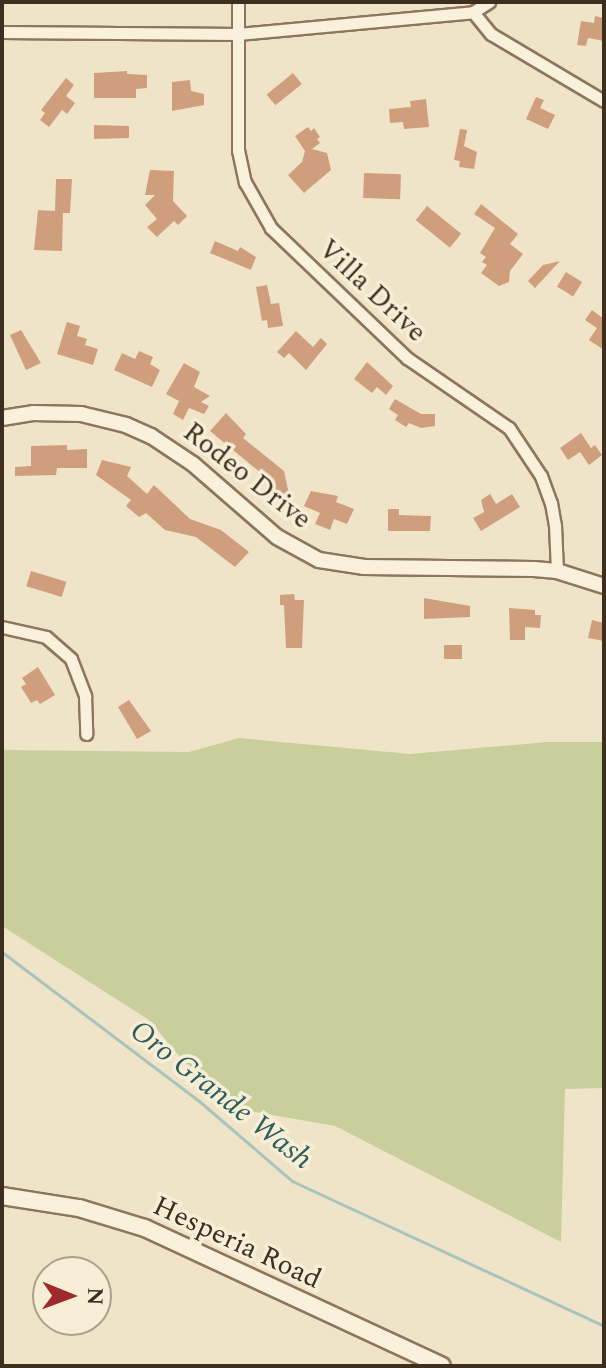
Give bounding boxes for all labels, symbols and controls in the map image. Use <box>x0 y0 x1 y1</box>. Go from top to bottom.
street label: Villa Drive <box>311 233 433 349</box>
street label: Rodeo Drive <box>176 415 318 537</box>
water label: Oro Grande Wash <box>123 1013 319 1177</box>
street label: Hesperia Road <box>148 1189 326 1297</box>
north arrow <box>32 1256 112 1336</box>
text: N <box>78 1287 111 1306</box>

